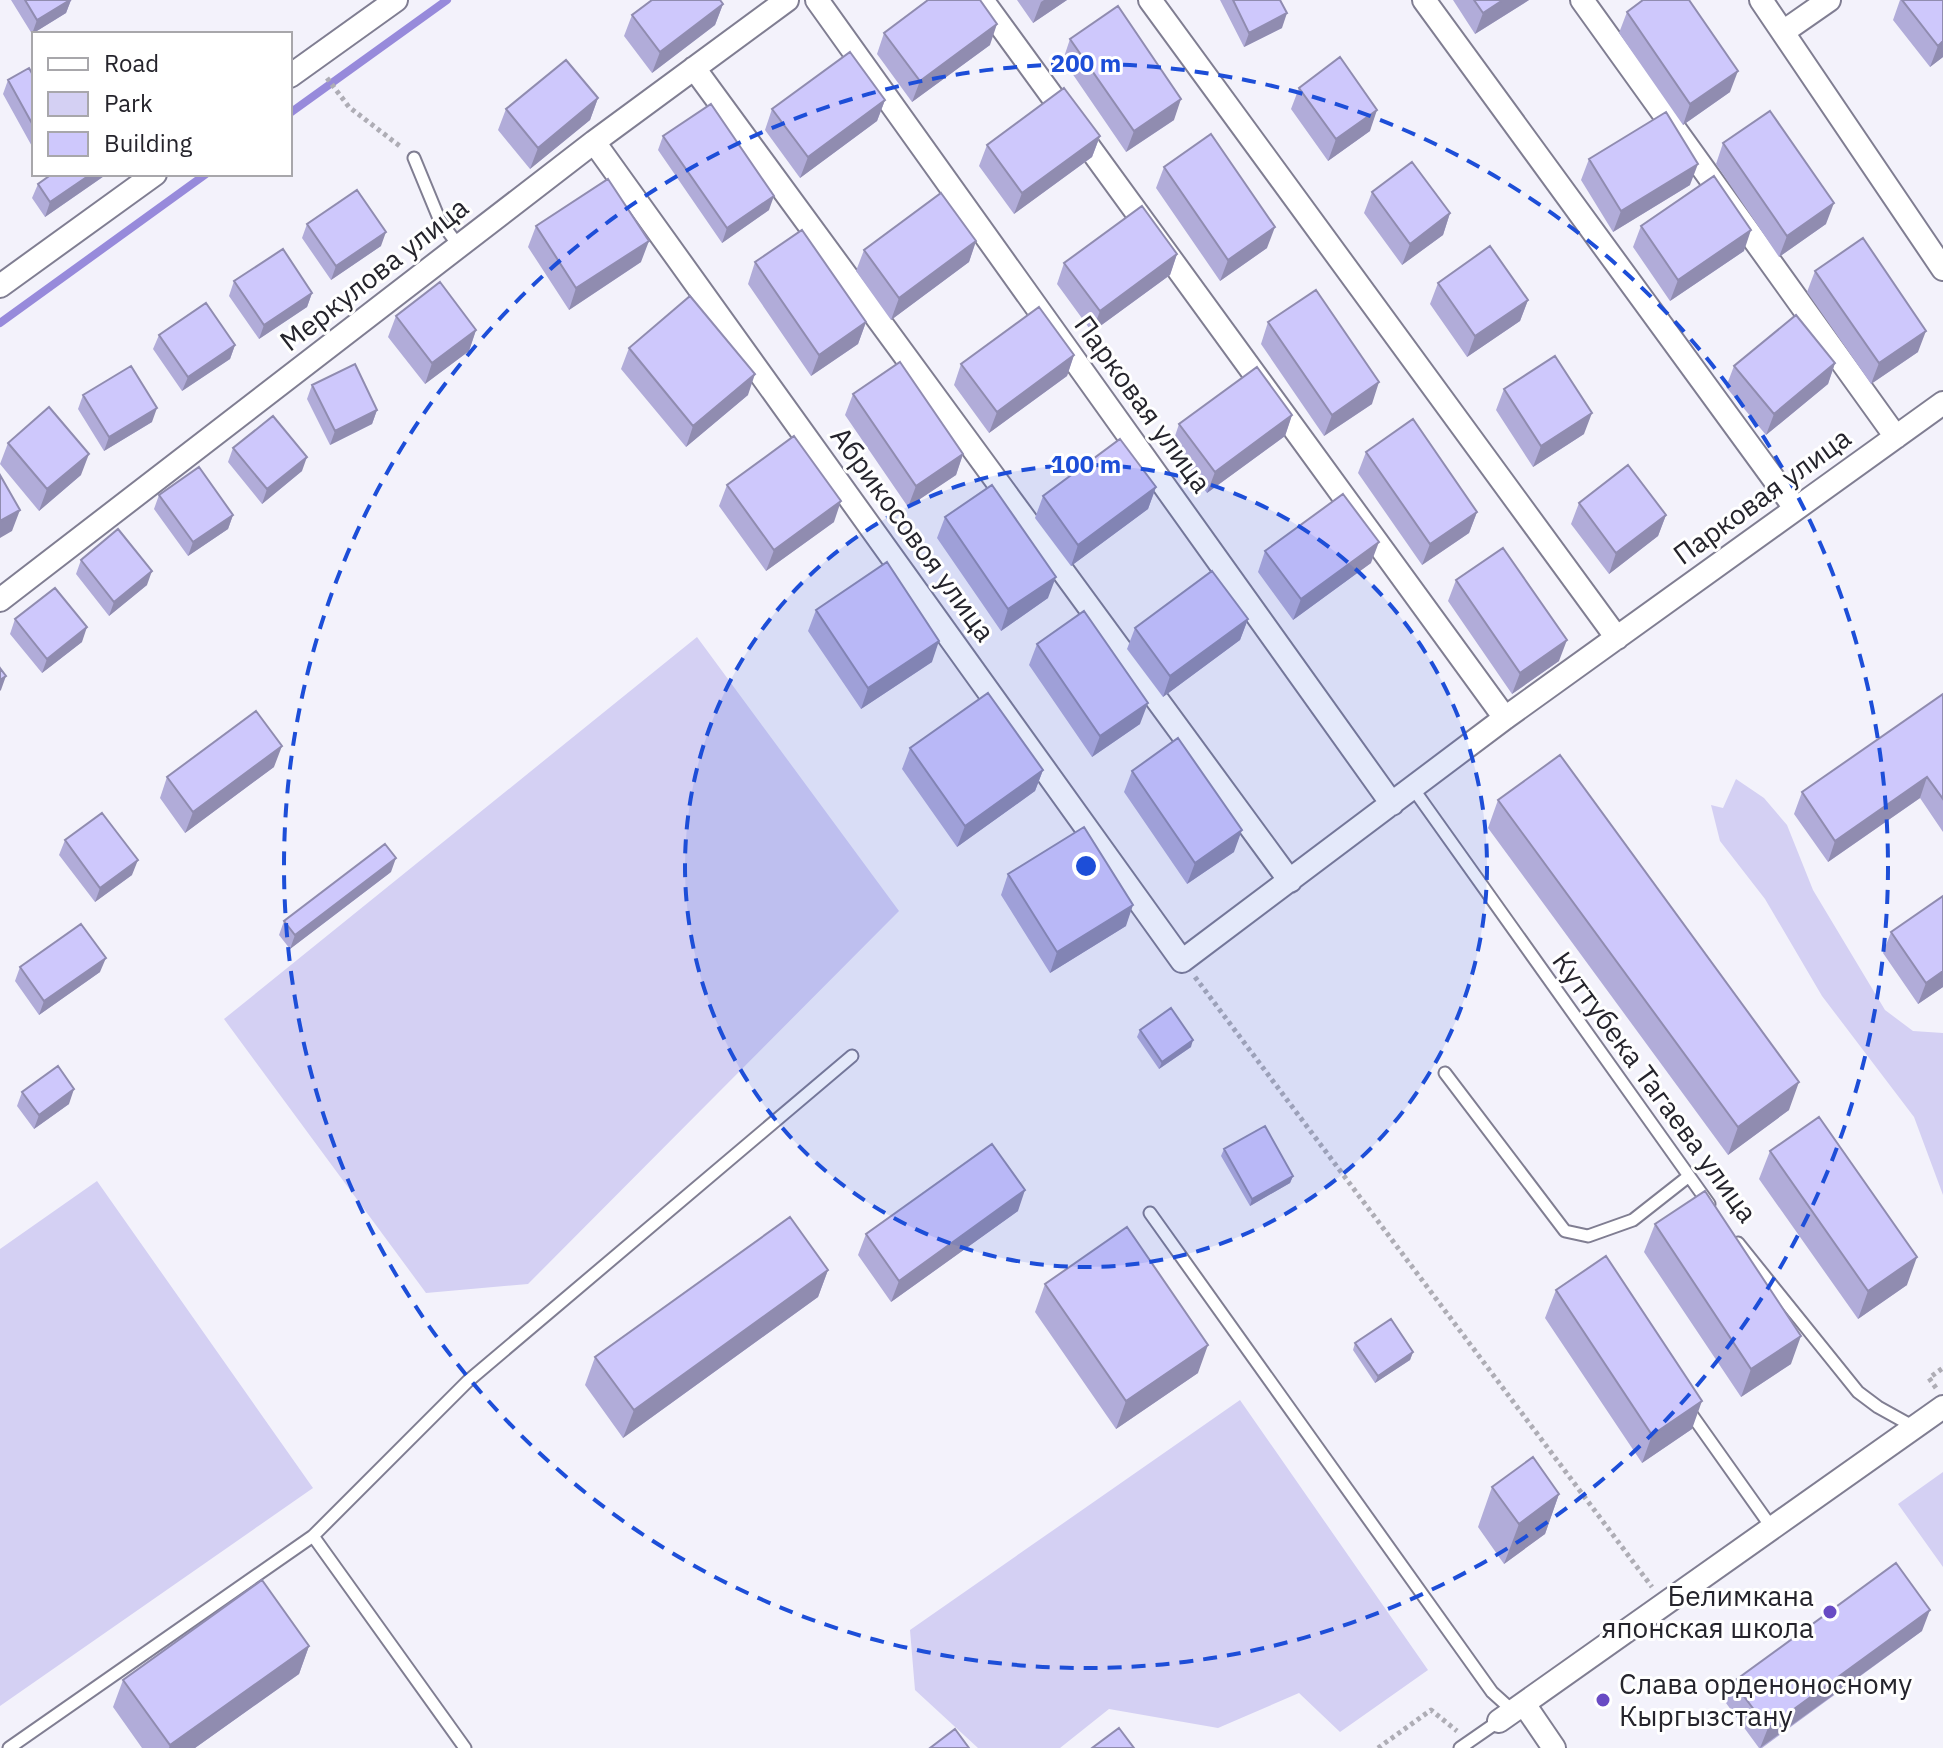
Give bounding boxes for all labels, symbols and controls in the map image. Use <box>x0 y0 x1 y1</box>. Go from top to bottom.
legend <box>32 32 292 176</box>
text: Road <box>104 47 159 79</box>
text: 200 m <box>1051 47 1121 79</box>
text: Park <box>104 87 153 119</box>
text: Building <box>104 127 192 159</box>
street label: Меркулова улица <box>272 188 475 359</box>
street label: Парковая улица <box>1066 308 1220 500</box>
street label: Абрикосовоя улица <box>823 419 1004 649</box>
street label: Парковая улица <box>1666 419 1858 573</box>
text: 100 m <box>1051 448 1121 480</box>
centre of rings <box>1072 852 1100 880</box>
street label: Куттубека Тагаева улица <box>1544 944 1766 1230</box>
place label: Белимкана японская школа <box>1601 1577 1814 1646</box>
marker: Белимкана японская школа <box>1821 1603 1839 1621</box>
place label: Слава орденоносному Кыргызстану <box>1619 1665 1912 1734</box>
marker: Слава орденоносному Кыргызстану <box>1594 1691 1612 1709</box>

